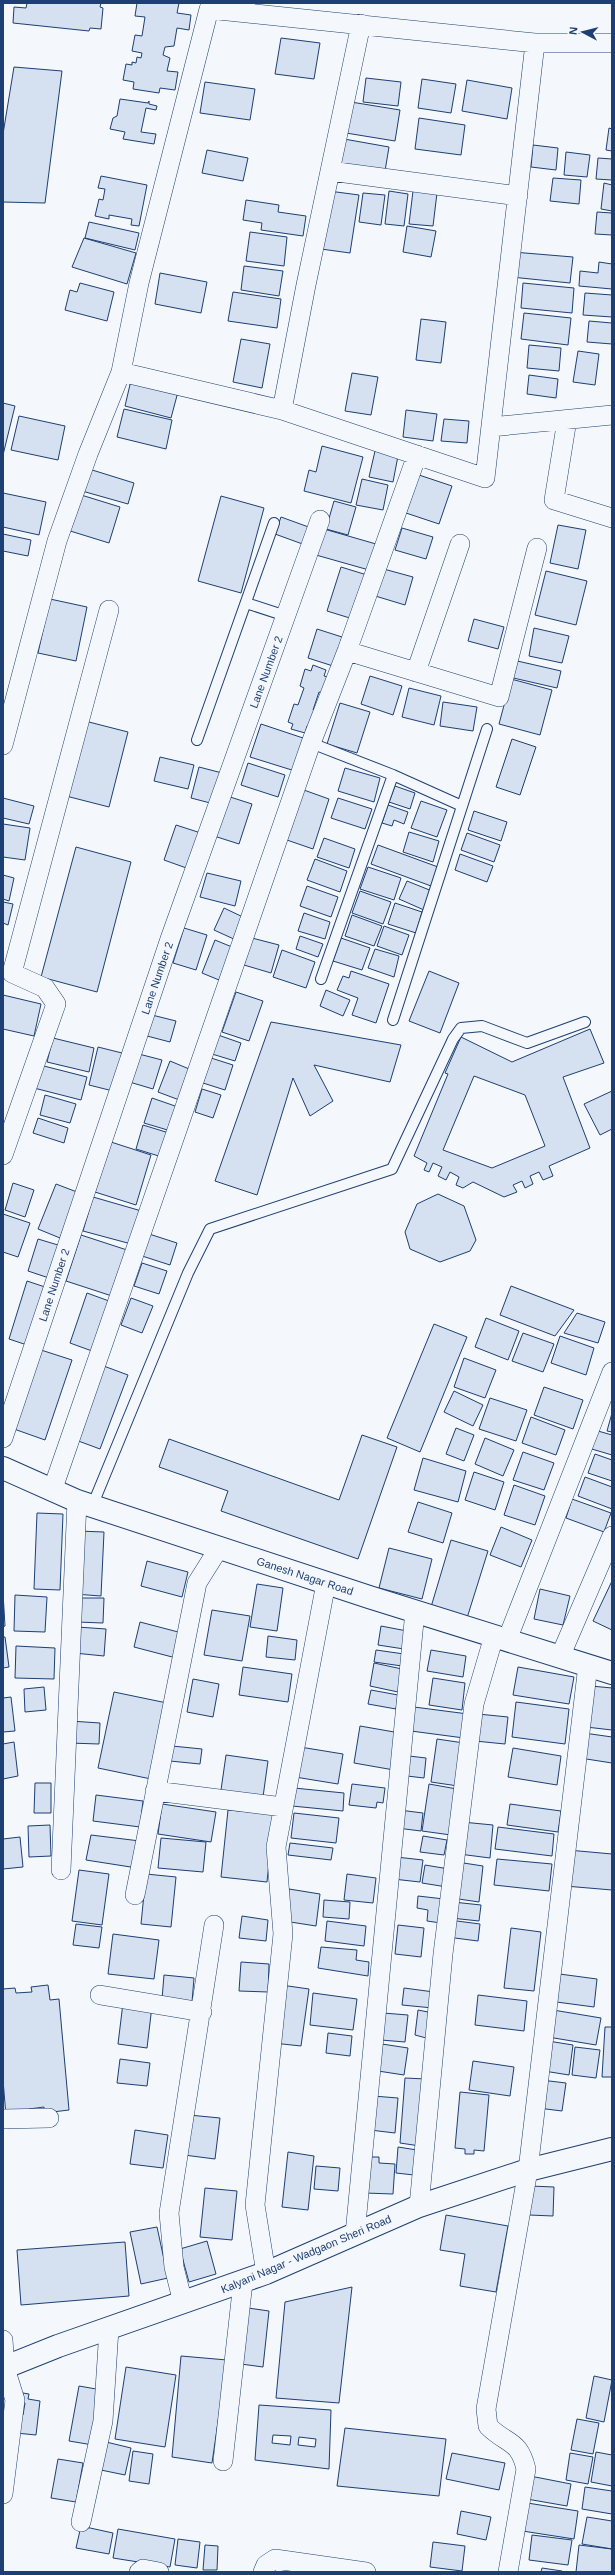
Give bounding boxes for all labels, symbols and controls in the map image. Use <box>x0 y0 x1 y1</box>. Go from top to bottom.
north arrow <box>563 12 603 52</box>
text: N <box>567 26 580 35</box>
street label: Lane Number 2 <box>247 634 285 710</box>
street label: Lane Number 2 <box>139 940 175 1016</box>
street label: Lane Number 2 <box>37 1247 71 1323</box>
street label: Ganesh Nagar Road <box>255 1555 355 1597</box>
street label: Kalyani Nagar - Wadgaon Sheri Road <box>219 2213 393 2295</box>

